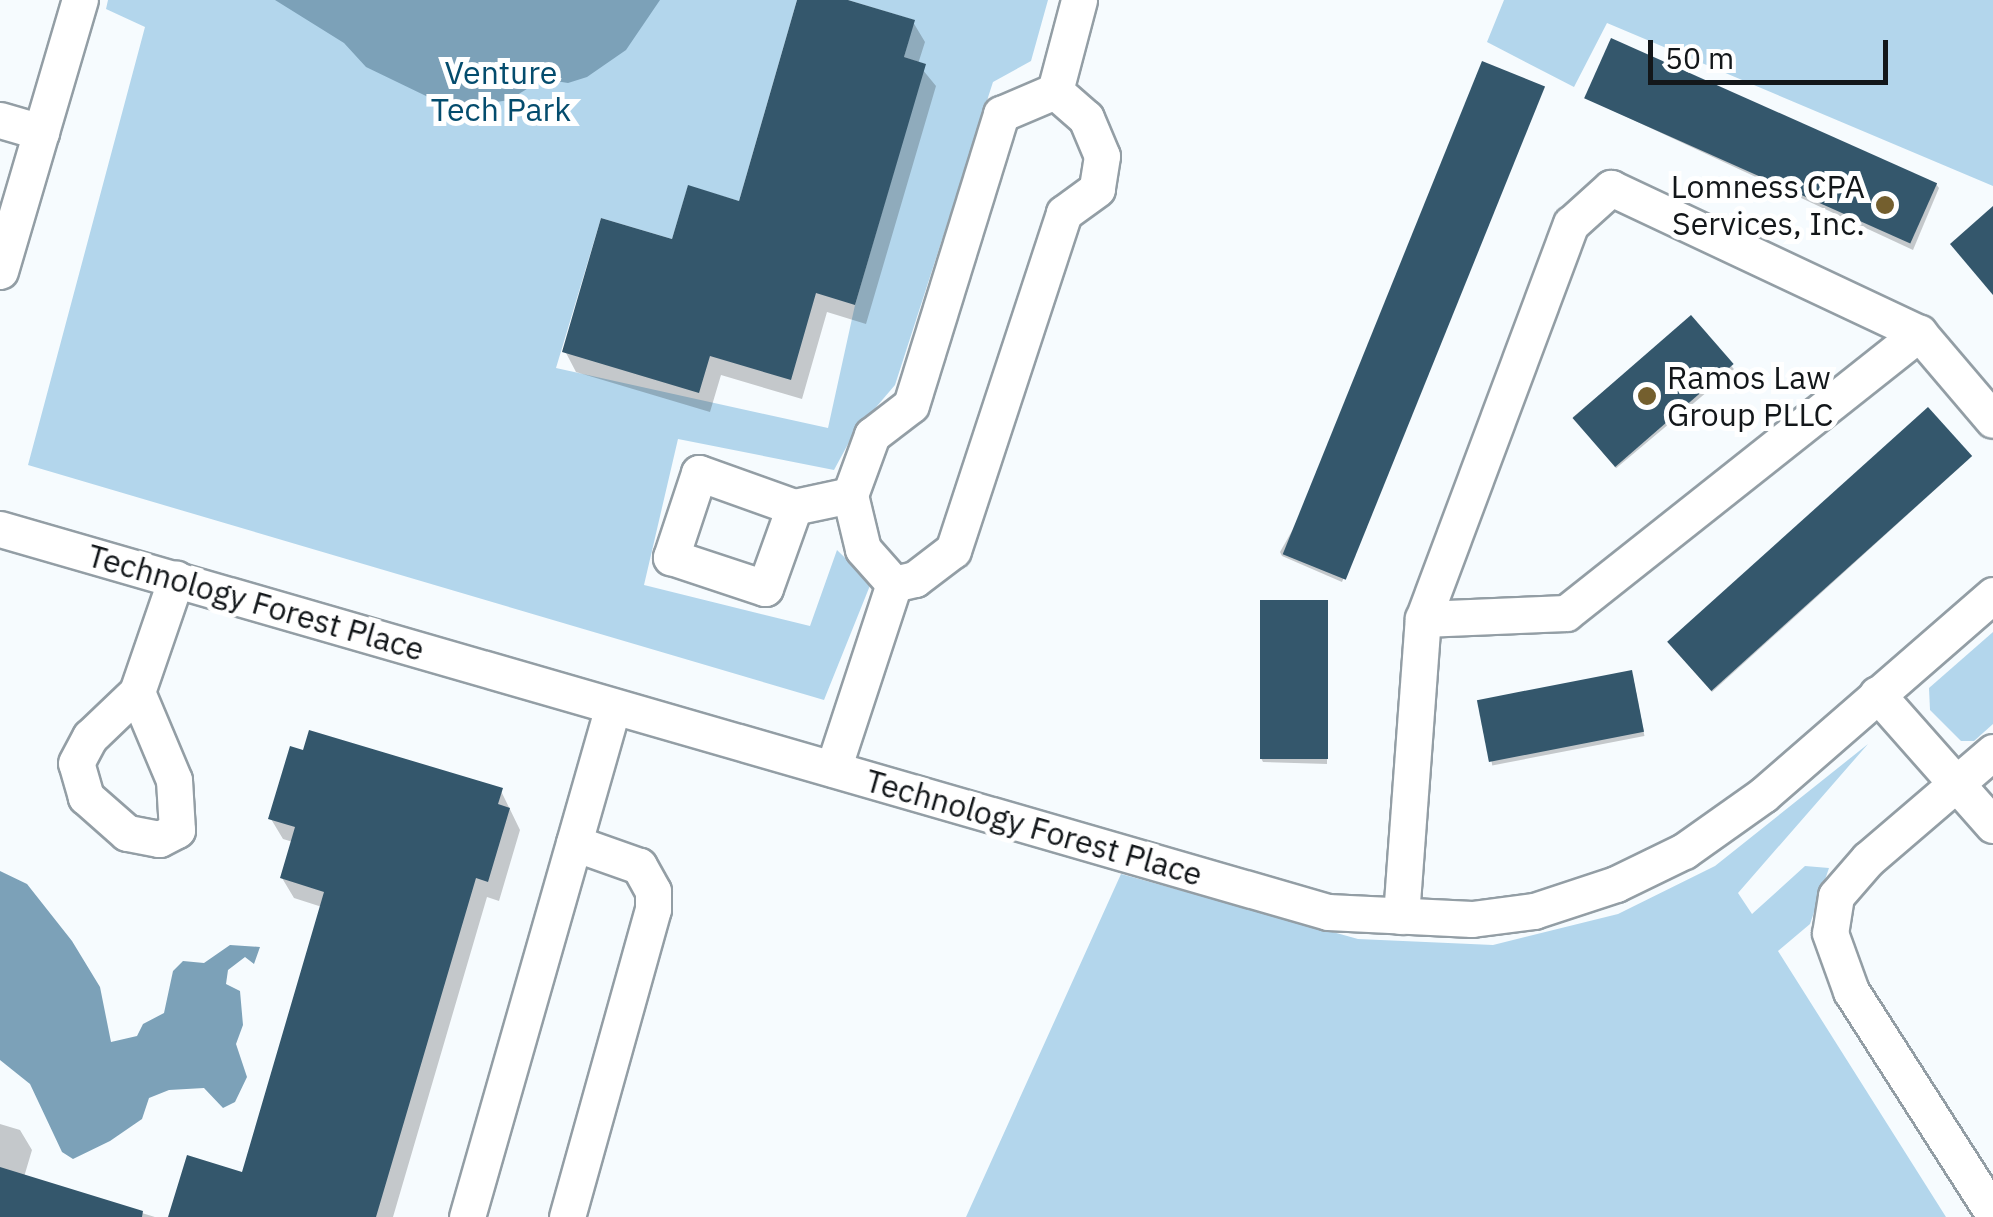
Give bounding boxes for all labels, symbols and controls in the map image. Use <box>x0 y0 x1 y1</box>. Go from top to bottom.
scale bar <box>1653 20 1893 82</box>
text: 50 m <box>1665 38 1734 77</box>
park label: Venture Tech Park <box>431 54 571 129</box>
place label: Lomness CPA Services, Inc. <box>1671 168 1865 243</box>
marker: Lomness CPA Services, Inc. <box>1874 194 1896 216</box>
place label: Ramos Law Group PLLC <box>1667 359 1833 434</box>
marker: Ramos Law Group PLLC <box>1636 385 1658 407</box>
street label: Technology Forest Place <box>83 536 429 668</box>
street label: Technology Forest Place <box>861 761 1207 893</box>

